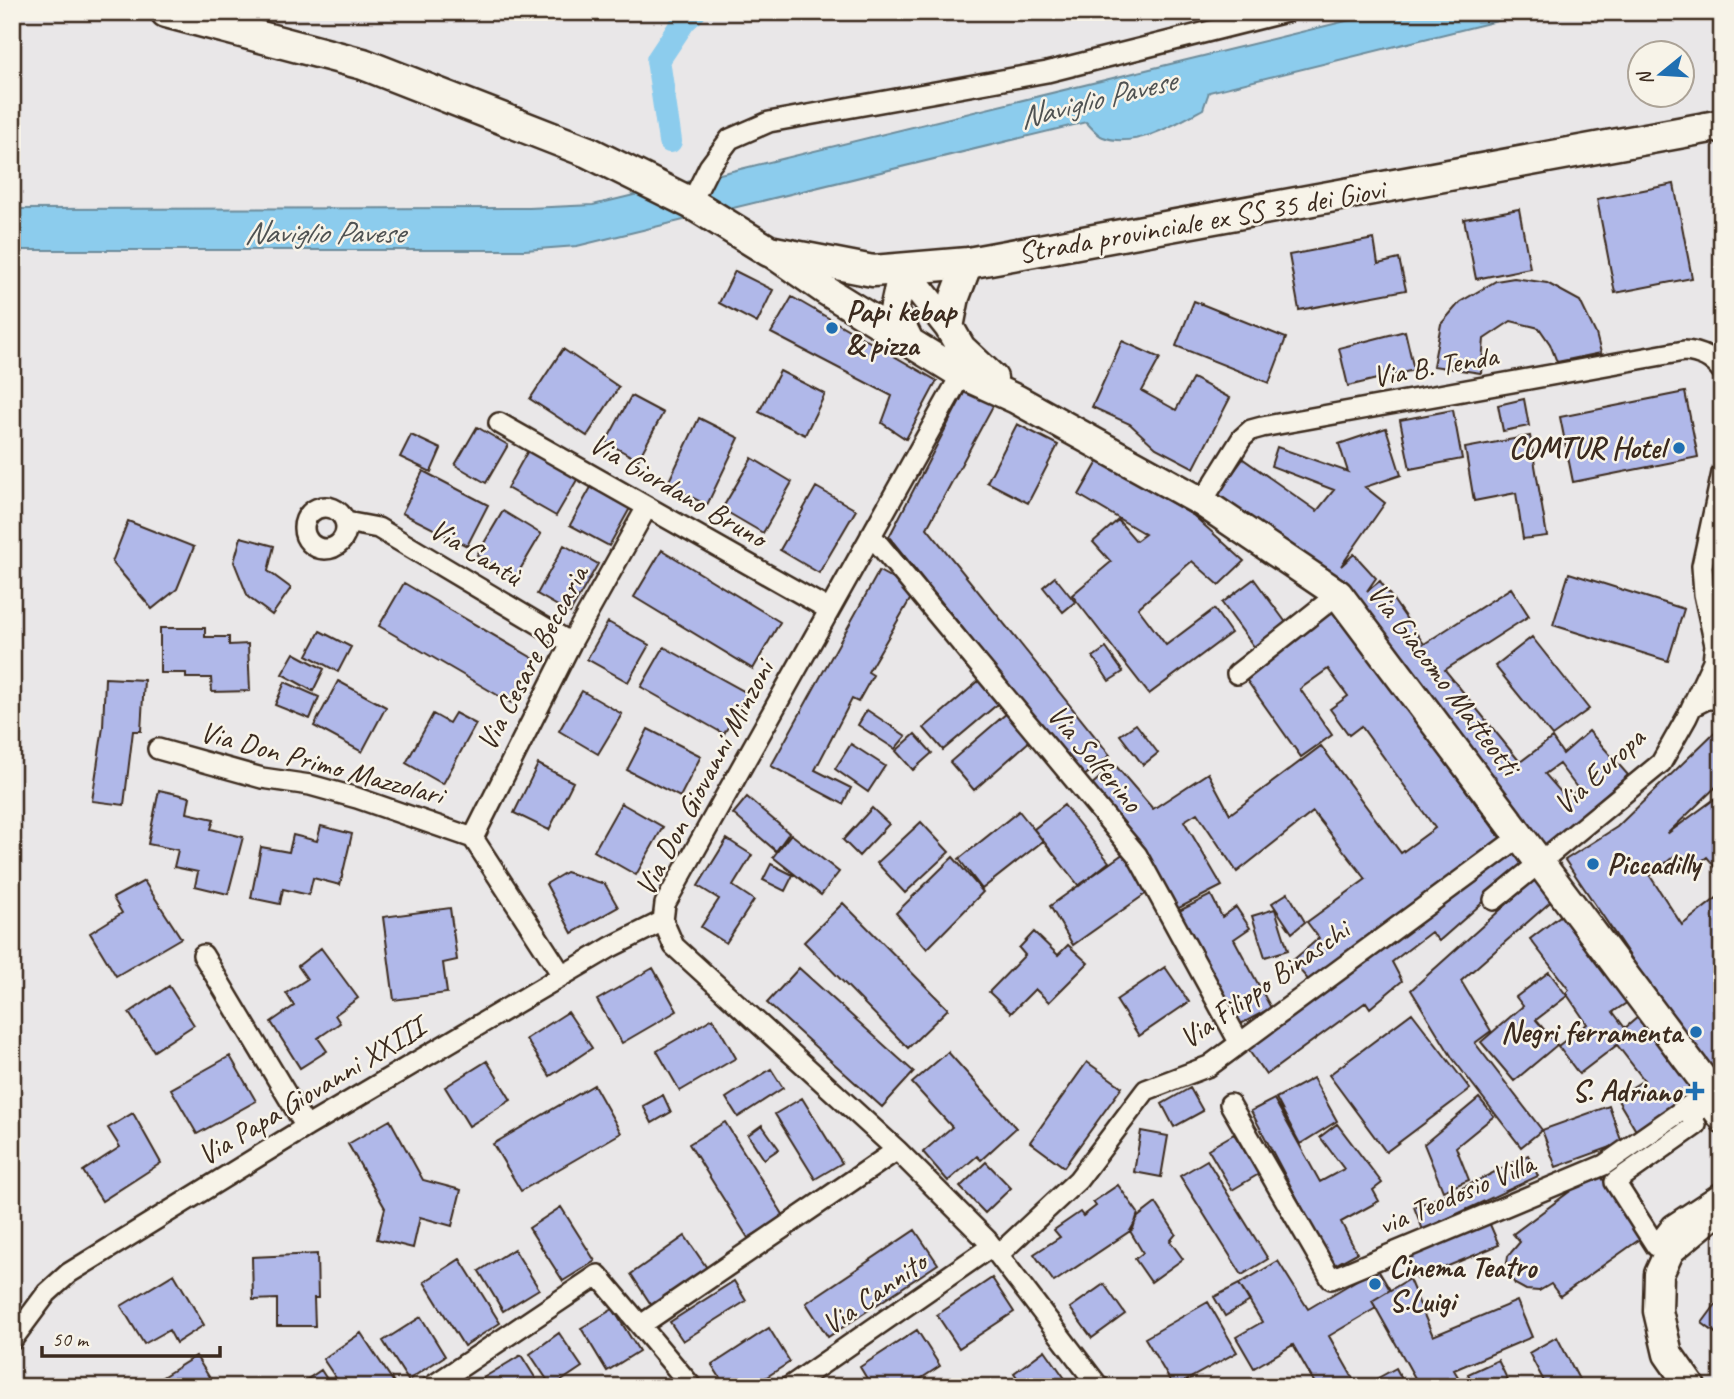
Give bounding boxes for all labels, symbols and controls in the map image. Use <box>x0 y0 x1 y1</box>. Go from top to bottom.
north arrow <box>1626 38 1696 108</box>
water label: Naviglio Pavese <box>1015 59 1184 138</box>
text: N <box>1632 67 1659 88</box>
street label: Strada provinciale ex SS 35 dei Giovi <box>1015 169 1390 272</box>
water label: Naviglio Pavese <box>244 212 408 253</box>
place label: Papi kebap & pizza <box>846 292 959 364</box>
marker: Papi kebap & pizza <box>824 320 840 336</box>
street label: Via B. Tenda <box>1370 336 1502 396</box>
street label: Via Giordano Bruno <box>583 424 776 558</box>
place label: COMTUR Hotel <box>1509 429 1671 467</box>
marker: COMTUR Hotel <box>1671 440 1687 456</box>
street label: Via Cantù <box>423 510 531 595</box>
street label: Via Cesare Beccaria <box>467 557 598 757</box>
street label: Via Giacomo Matteotti <box>1359 575 1531 785</box>
street label: Via Don Giovanni Minzoni <box>626 651 784 902</box>
street label: Via Solferino <box>1039 696 1152 821</box>
street label: Via Don Primo Mazzolari <box>196 712 451 815</box>
street label: Via Europa <box>1545 718 1654 823</box>
place label: Piccadilly <box>1607 845 1703 883</box>
marker: Piccadilly <box>1585 856 1601 872</box>
street label: Via Filippo Binaschi <box>1172 909 1359 1057</box>
street label: Via Papa Giovanni XXIII <box>190 1005 437 1174</box>
place label: Negri ferramenta <box>1501 1013 1684 1051</box>
marker: Negri ferramenta <box>1688 1024 1704 1040</box>
place label: S. Adriano <box>1572 1072 1683 1110</box>
marker: S. Adriano <box>1687 1083 1703 1099</box>
street label: via Teodosio Villa <box>1372 1143 1542 1244</box>
street label: Via Cannito <box>814 1241 937 1343</box>
place label: Cinema Teatro S.Luigi <box>1389 1248 1538 1320</box>
marker: Cinema Teatro S.Luigi <box>1367 1276 1383 1292</box>
scale bar <box>42 1315 220 1359</box>
text: 50 m <box>52 1326 90 1352</box>

